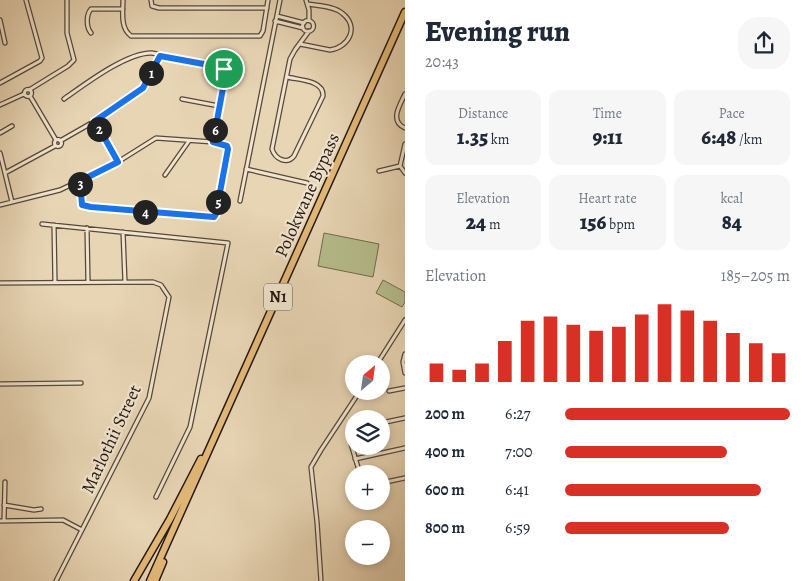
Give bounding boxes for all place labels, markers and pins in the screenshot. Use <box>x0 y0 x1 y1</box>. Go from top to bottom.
pin <box>203 48 245 90</box>
pin: 1 <box>138 60 164 86</box>
pin: 2 <box>86 116 112 142</box>
pin: 6 <box>202 118 228 142</box>
pin: 3 <box>68 172 92 196</box>
pin: 5 <box>206 190 230 214</box>
pin: 4 <box>132 200 158 224</box>

